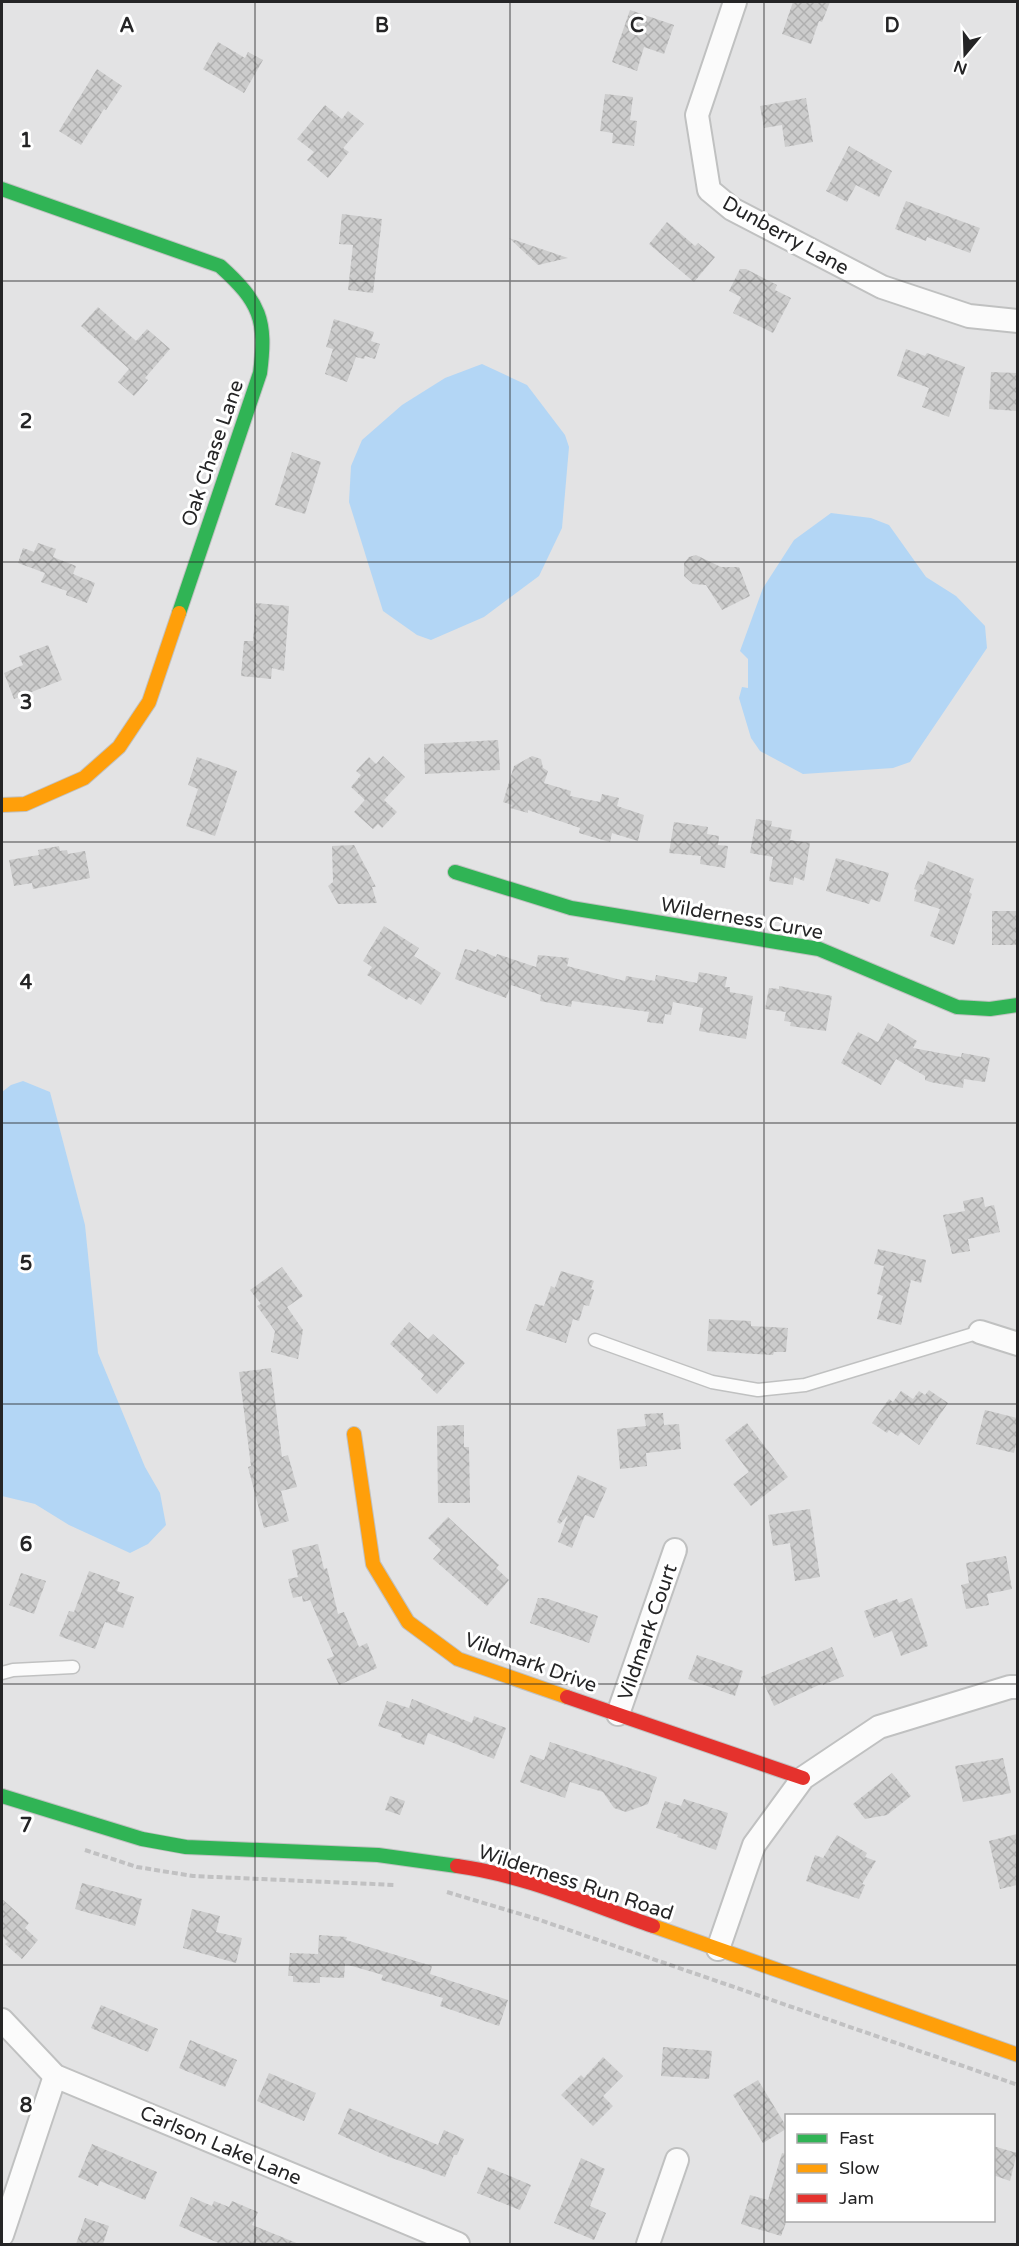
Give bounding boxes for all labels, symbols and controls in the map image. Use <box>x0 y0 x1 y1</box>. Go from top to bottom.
text: A <box>120 14 135 38</box>
text: B <box>375 14 389 38</box>
text: C <box>630 14 644 38</box>
text: D <box>884 14 900 38</box>
north arrow <box>935 24 995 84</box>
text: N <box>951 56 970 79</box>
text: 1 <box>20 129 32 153</box>
street label: Dunberry Lane <box>718 191 853 280</box>
street label: Oak Chase Lane <box>177 377 249 530</box>
text: 2 <box>20 410 32 434</box>
text: 3 <box>20 691 32 715</box>
street label: Wilderness Curve <box>659 893 825 945</box>
text: 4 <box>20 971 33 995</box>
text: 5 <box>20 1252 32 1276</box>
text: 6 <box>20 1533 32 1557</box>
street label: Vildmark Court <box>613 1561 683 1704</box>
street label: Vildmark Drive <box>461 1628 600 1698</box>
text: 7 <box>20 1814 32 1838</box>
street label: Wilderness Run Road <box>475 1840 676 1926</box>
text: 8 <box>20 2094 32 2118</box>
street label: Carlson Lake Lane <box>136 2101 305 2191</box>
legend <box>785 2114 995 2222</box>
text: Fast <box>839 2127 874 2149</box>
text: Slow <box>839 2157 880 2179</box>
text: Jam <box>839 2187 874 2209</box>

